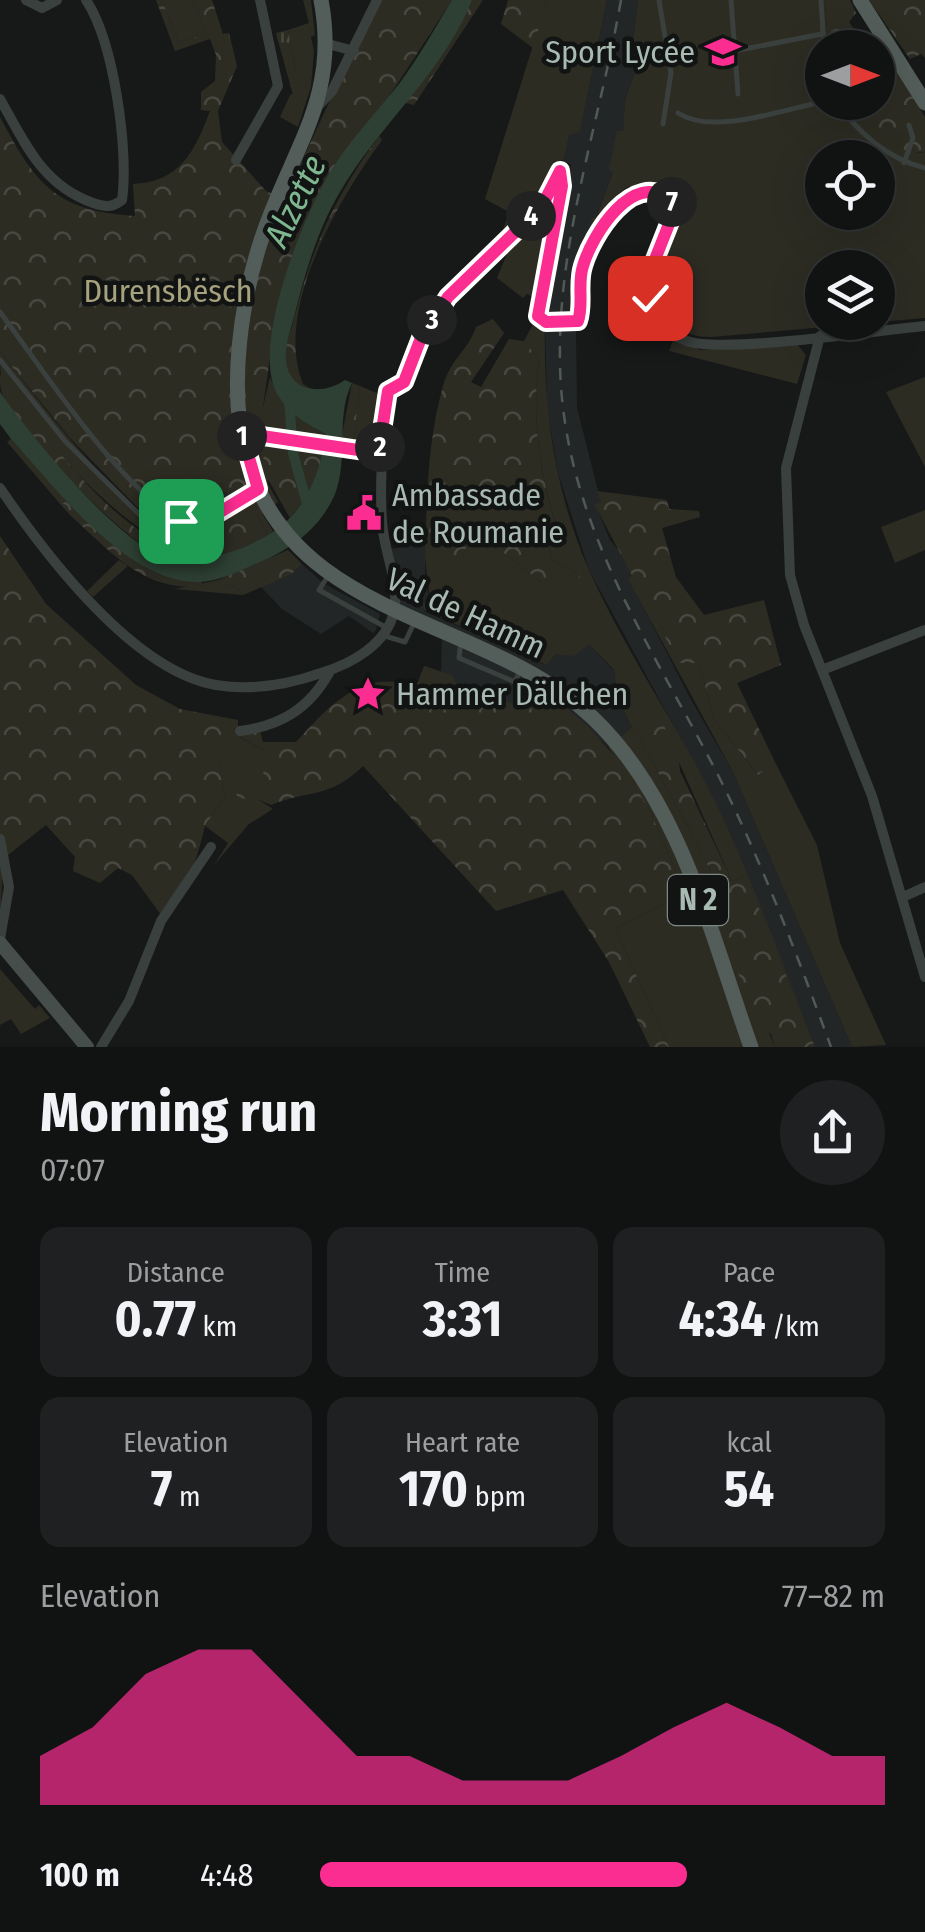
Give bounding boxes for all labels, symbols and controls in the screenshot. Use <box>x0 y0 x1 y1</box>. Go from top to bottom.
north arrow <box>805 30 895 120</box>
map controls <box>805 30 895 340</box>
place label: Sport Lycée <box>545 33 695 71</box>
school or university icon: Sport Lycée <box>704 33 742 71</box>
button: locate <box>805 140 895 230</box>
water label: Alzette <box>254 148 335 255</box>
pin: 7 <box>647 177 697 227</box>
text: 7 <box>666 185 678 218</box>
pin: 4 <box>506 191 556 241</box>
text: 4 <box>524 199 538 232</box>
button: layers <box>805 250 895 340</box>
pin <box>608 256 693 341</box>
icon: check <box>623 271 678 326</box>
park label: Durensbësch <box>84 272 253 310</box>
pin: 3 <box>407 295 457 345</box>
text: 3 <box>425 303 439 336</box>
pin: 1 <box>217 411 267 461</box>
text: 1 <box>236 419 248 452</box>
pin: 2 <box>355 422 405 472</box>
text: 2 <box>374 430 386 463</box>
place label: Ambassade de Roumanie <box>392 476 564 551</box>
pin <box>139 479 224 564</box>
icon: arrive <box>154 494 209 549</box>
public building icon: Ambassade de Roumanie <box>345 494 383 532</box>
street label: Val de Hamm <box>380 560 552 666</box>
place icon: Hammer Dällchen <box>349 675 387 713</box>
place label: Hammer Dällchen <box>396 675 628 713</box>
road number: N 2 <box>668 875 728 925</box>
text: Morning run <box>40 1080 317 1146</box>
button: share <box>780 1080 885 1185</box>
text: 07:07 <box>40 1151 105 1189</box>
text: Distance <box>127 1256 225 1289</box>
text: Time <box>435 1256 490 1289</box>
text: Pace <box>723 1256 775 1289</box>
text: 0.77 <box>114 1289 196 1349</box>
text: 3:31 <box>423 1289 502 1349</box>
text: 4:34 <box>678 1289 766 1349</box>
text: km <box>196 1310 237 1343</box>
text: /km <box>766 1310 820 1343</box>
text: Elevation <box>123 1426 229 1459</box>
text: Heart rate <box>405 1426 520 1459</box>
text: kcal <box>726 1426 772 1459</box>
text: 7 <box>151 1459 172 1519</box>
text: 170 <box>399 1459 468 1519</box>
text: 54 <box>724 1459 774 1519</box>
text: m <box>172 1480 201 1513</box>
text: bpm <box>468 1480 526 1513</box>
text: Elevation <box>40 1577 160 1615</box>
text: 77–82 m <box>782 1577 885 1615</box>
text: 100 m <box>40 1856 120 1894</box>
text: 4:48 <box>200 1856 254 1894</box>

